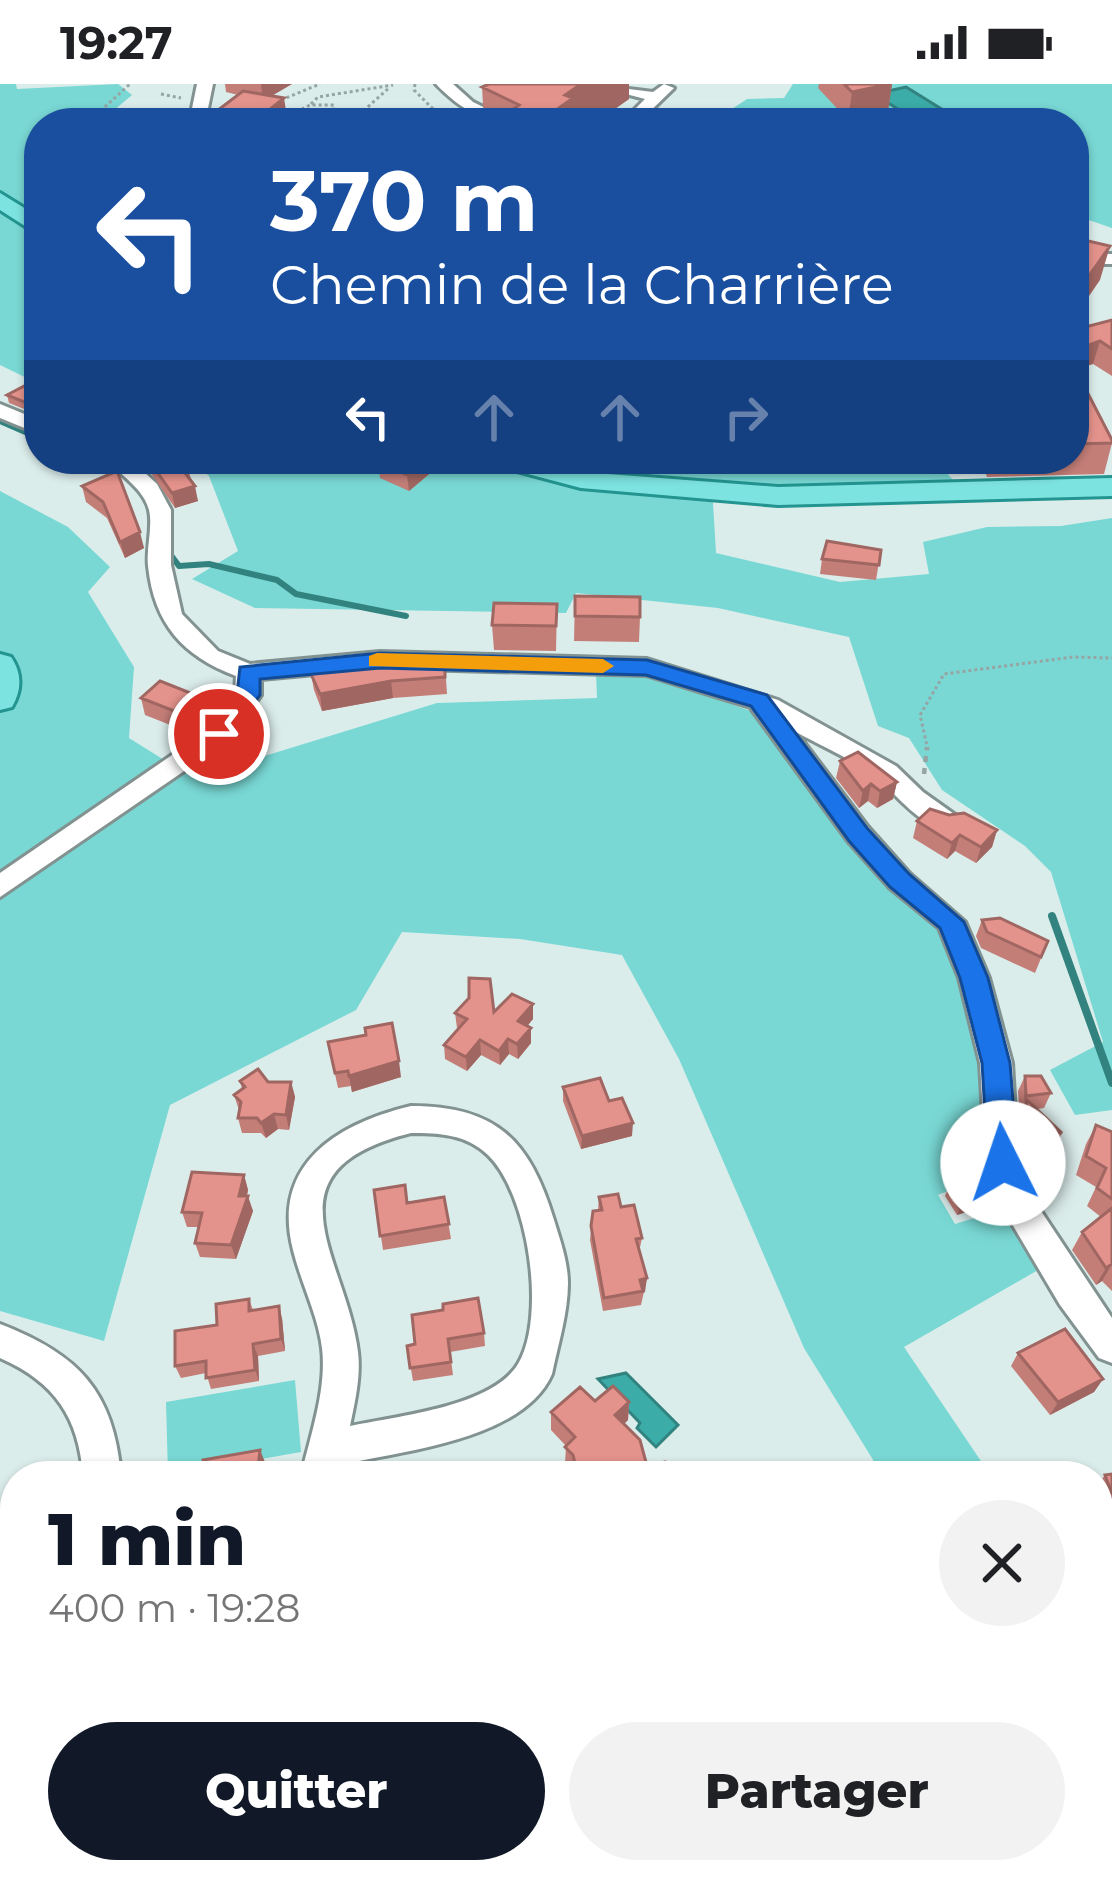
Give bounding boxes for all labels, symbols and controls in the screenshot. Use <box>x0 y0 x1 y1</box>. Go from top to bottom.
text: 19:27 <box>60 15 173 70</box>
text: 370 m <box>270 150 538 252</box>
icon: left <box>72 156 228 312</box>
text: Chemin de la Charrière <box>270 252 894 318</box>
icon: left <box>335 384 401 450</box>
icon: ahead <box>461 384 527 450</box>
icon: ahead <box>587 384 653 450</box>
icon: right <box>713 384 779 450</box>
pin <box>168 683 270 785</box>
icon: arrive <box>186 701 252 767</box>
position arrow <box>940 1100 1066 1226</box>
text: 1 min <box>48 1495 246 1583</box>
button: close <box>939 1500 1065 1626</box>
text: 400 m · 19:28 <box>48 1584 300 1632</box>
button: Quitter <box>48 1722 545 1860</box>
button: Partager <box>569 1722 1065 1860</box>

